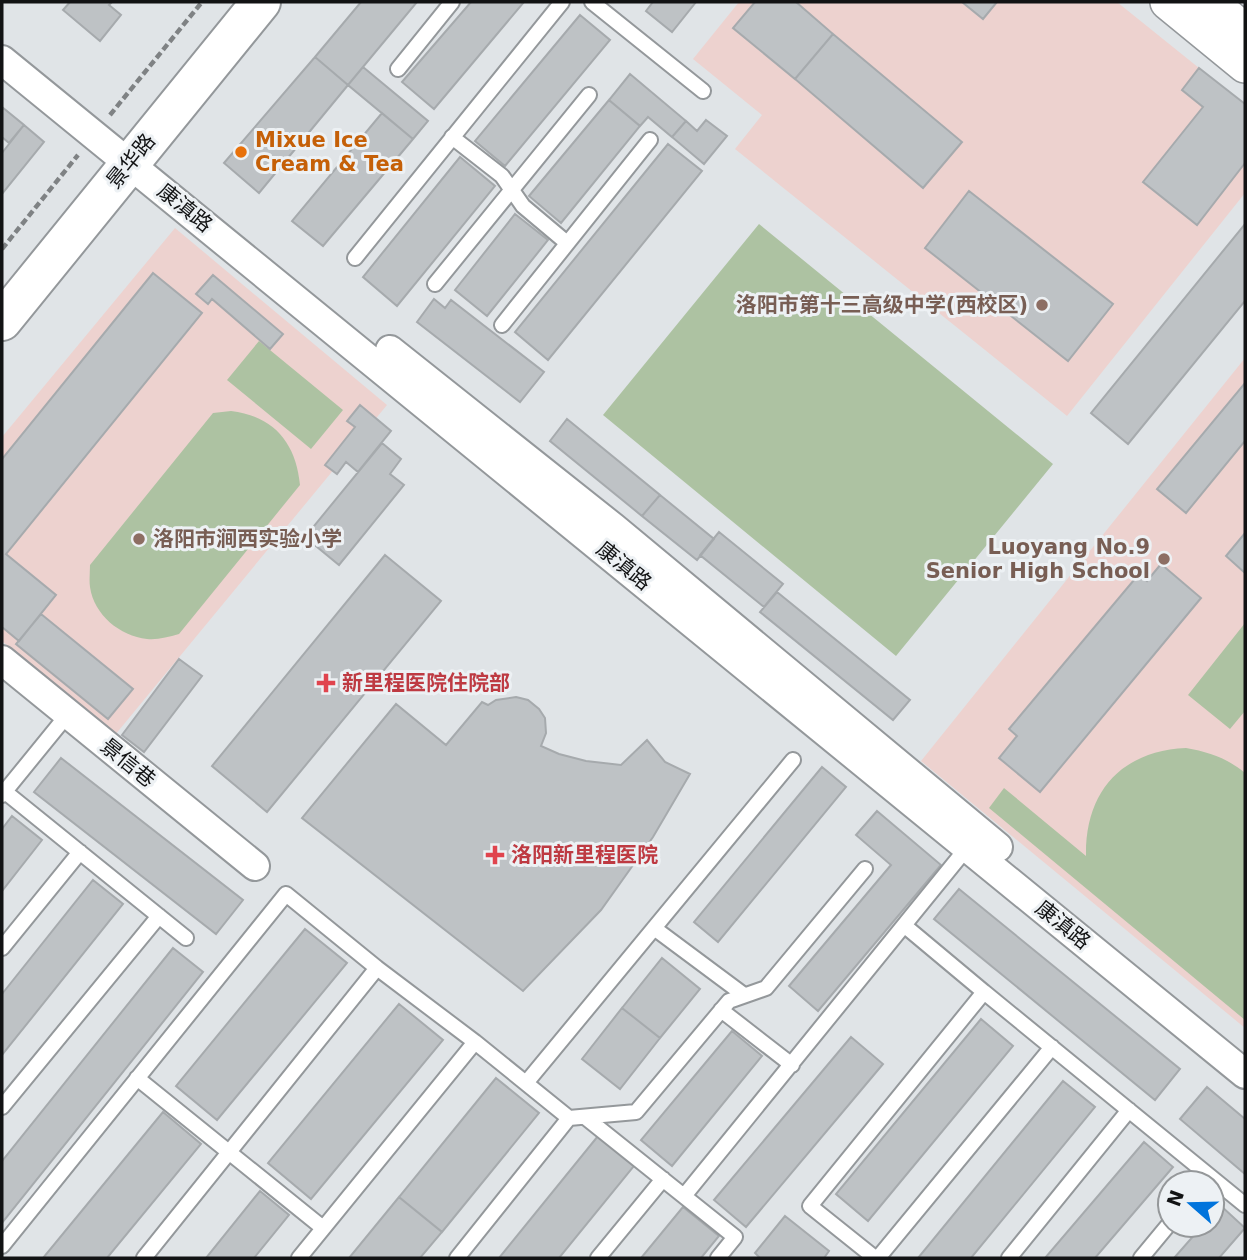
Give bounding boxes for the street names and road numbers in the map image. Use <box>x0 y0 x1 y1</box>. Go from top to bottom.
street label: 景华路 <box>102 129 160 193</box>
street label: 康滇路 <box>153 179 217 237</box>
street label: 康滇路 <box>592 537 656 595</box>
street label: 景信巷 <box>96 734 160 792</box>
street label: 康滇路 <box>1031 896 1095 954</box>

